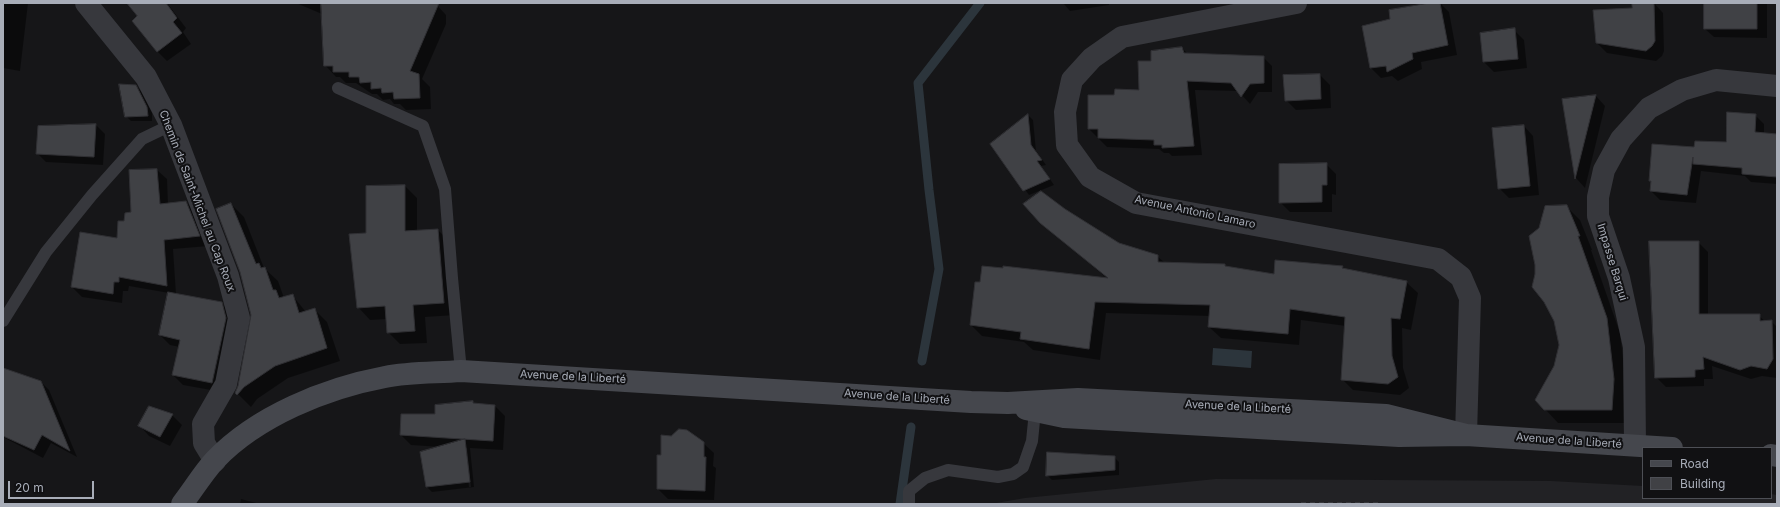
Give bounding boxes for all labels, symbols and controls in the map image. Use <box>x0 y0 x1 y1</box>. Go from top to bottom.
street label: Chemin de Saint-Michel au Cap Roux <box>156 108 238 294</box>
street label: Avenue Antonio Lamaro <box>1133 193 1257 231</box>
street label: Impasse Barqui <box>1594 222 1630 302</box>
street label: Avenue de la Liberté <box>520 368 626 386</box>
street label: Avenue de la Liberté <box>844 387 950 407</box>
street label: Avenue de la Liberté <box>1185 398 1291 416</box>
street label: Avenue de la Liberté <box>1516 431 1622 451</box>
legend <box>1642 447 1772 499</box>
text: Road <box>1680 456 1709 471</box>
scale bar <box>10 473 96 499</box>
text: Building <box>1680 476 1725 491</box>
text: 20 m <box>15 480 44 495</box>

